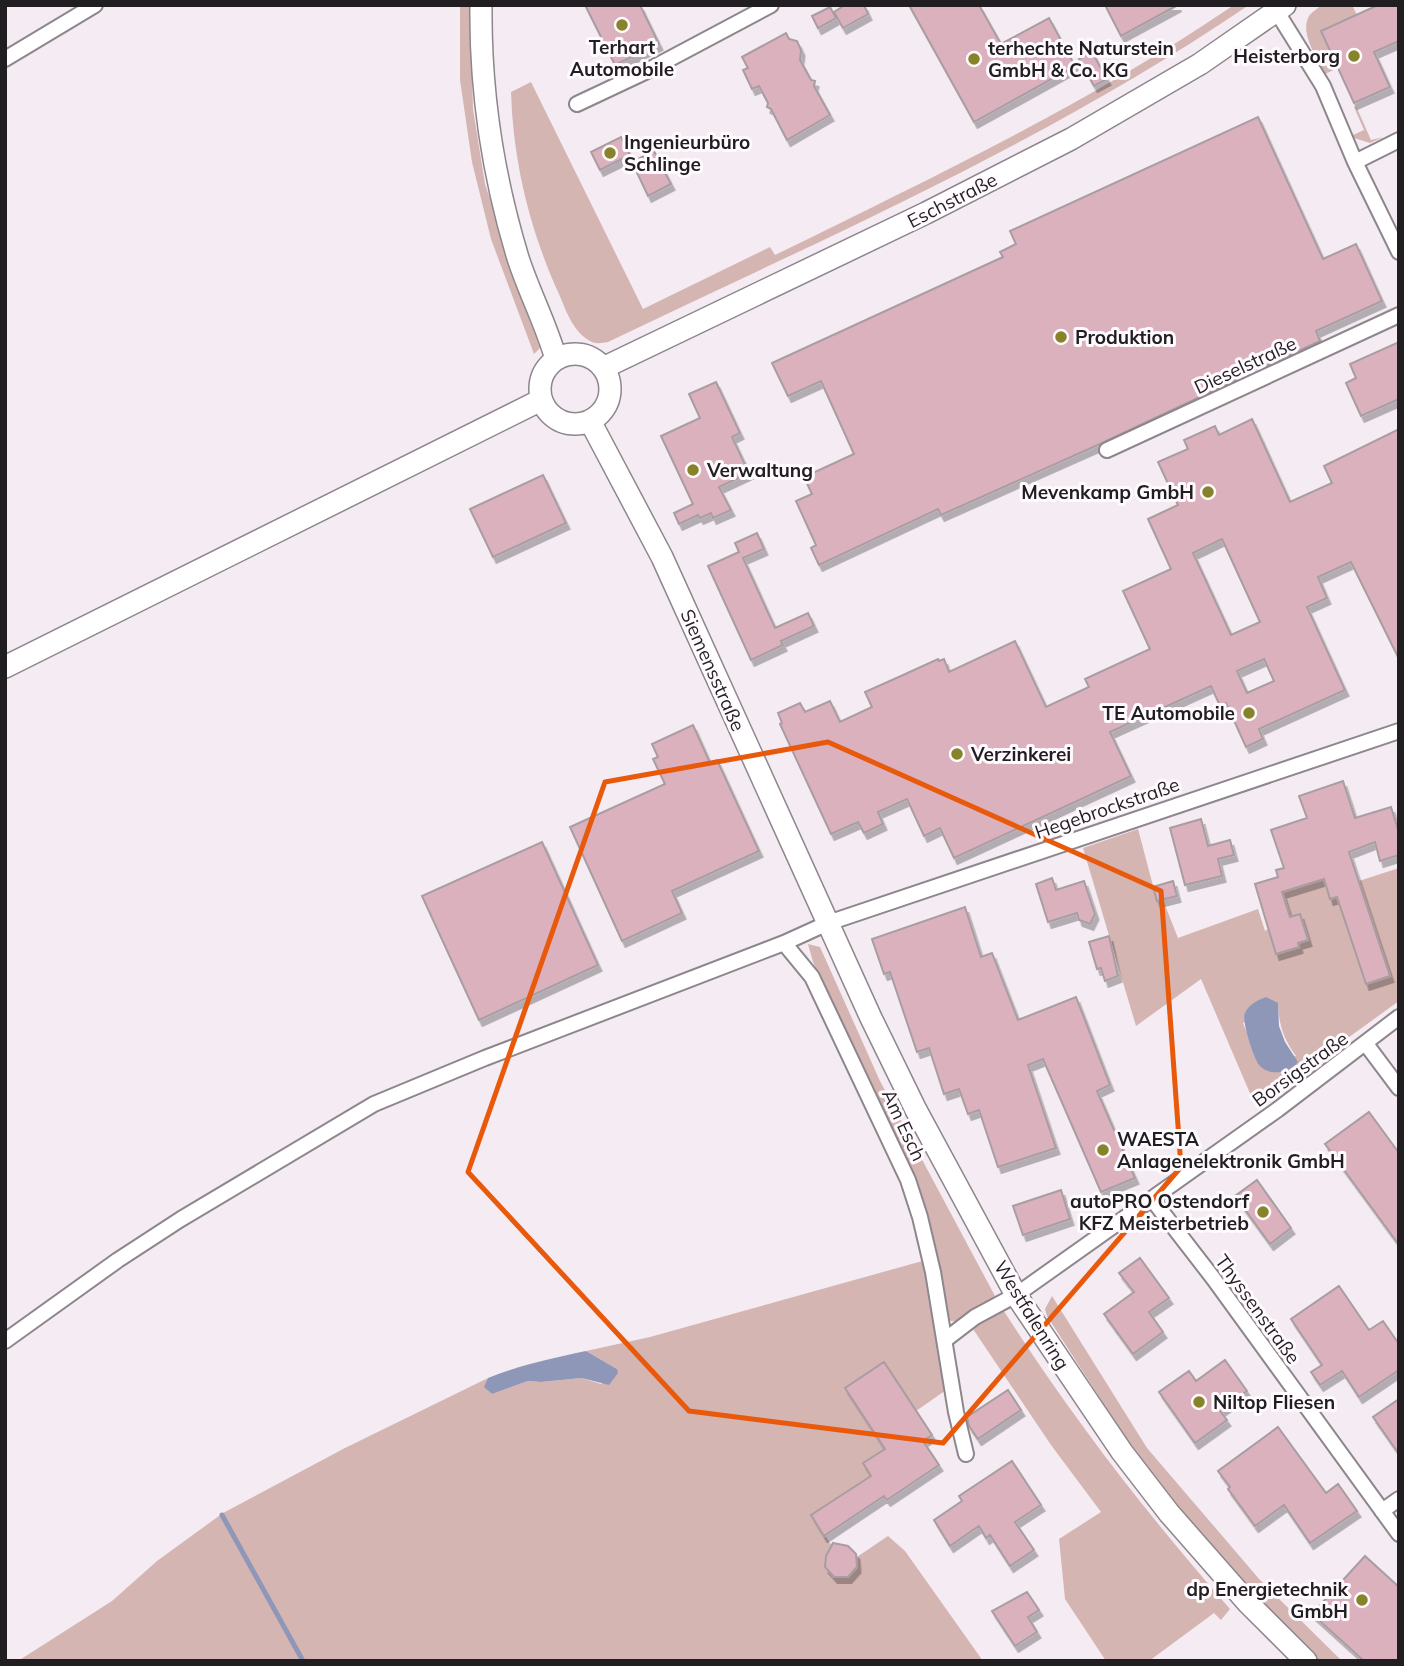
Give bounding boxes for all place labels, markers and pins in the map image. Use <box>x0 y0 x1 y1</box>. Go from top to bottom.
marker: Terhart Automobile <box>614 17 630 33</box>
place label: Terhart Automobile <box>570 35 674 81</box>
place label: terhechte Naturstein GmbH & Co. KG <box>988 36 1174 82</box>
place label: Heisterborg <box>1233 44 1340 68</box>
marker: Heisterborg <box>1346 48 1362 64</box>
marker: terhechte Naturstein GmbH & Co. KG <box>966 51 982 67</box>
place label: Ingenieurbüro Schlinge <box>624 130 750 176</box>
marker: Ingenieurbüro Schlinge <box>602 145 618 161</box>
place label: Produktion <box>1075 325 1174 349</box>
marker: Produktion <box>1053 329 1069 345</box>
place label: Verwaltung <box>706 458 813 482</box>
marker: Verwaltung <box>685 462 701 478</box>
place label: Mevenkamp GmbH <box>1021 480 1194 504</box>
marker: Mevenkamp GmbH <box>1200 484 1216 500</box>
place label: TE Automobile <box>1102 701 1235 725</box>
marker: TE Automobile <box>1241 705 1257 721</box>
place label: Verzinkerei <box>970 742 1071 766</box>
marker: Verzinkerei <box>949 746 965 762</box>
place label: WAESTA Anlagenelektronik GmbH <box>1117 1127 1345 1173</box>
marker: WAESTA Anlagenelektronik GmbH <box>1095 1142 1111 1158</box>
place label: autoPRO Ostendorf KFZ Meisterbetrieb <box>1070 1189 1250 1235</box>
marker: autoPRO Ostendorf KFZ Meisterbetrieb <box>1255 1204 1271 1220</box>
place label: Niltop Fliesen <box>1213 1390 1335 1414</box>
marker: Niltop Fliesen <box>1191 1394 1207 1410</box>
place label: dp Energietechnik GmbH <box>1186 1577 1348 1623</box>
marker: dp Energietechnik GmbH <box>1354 1592 1370 1608</box>

